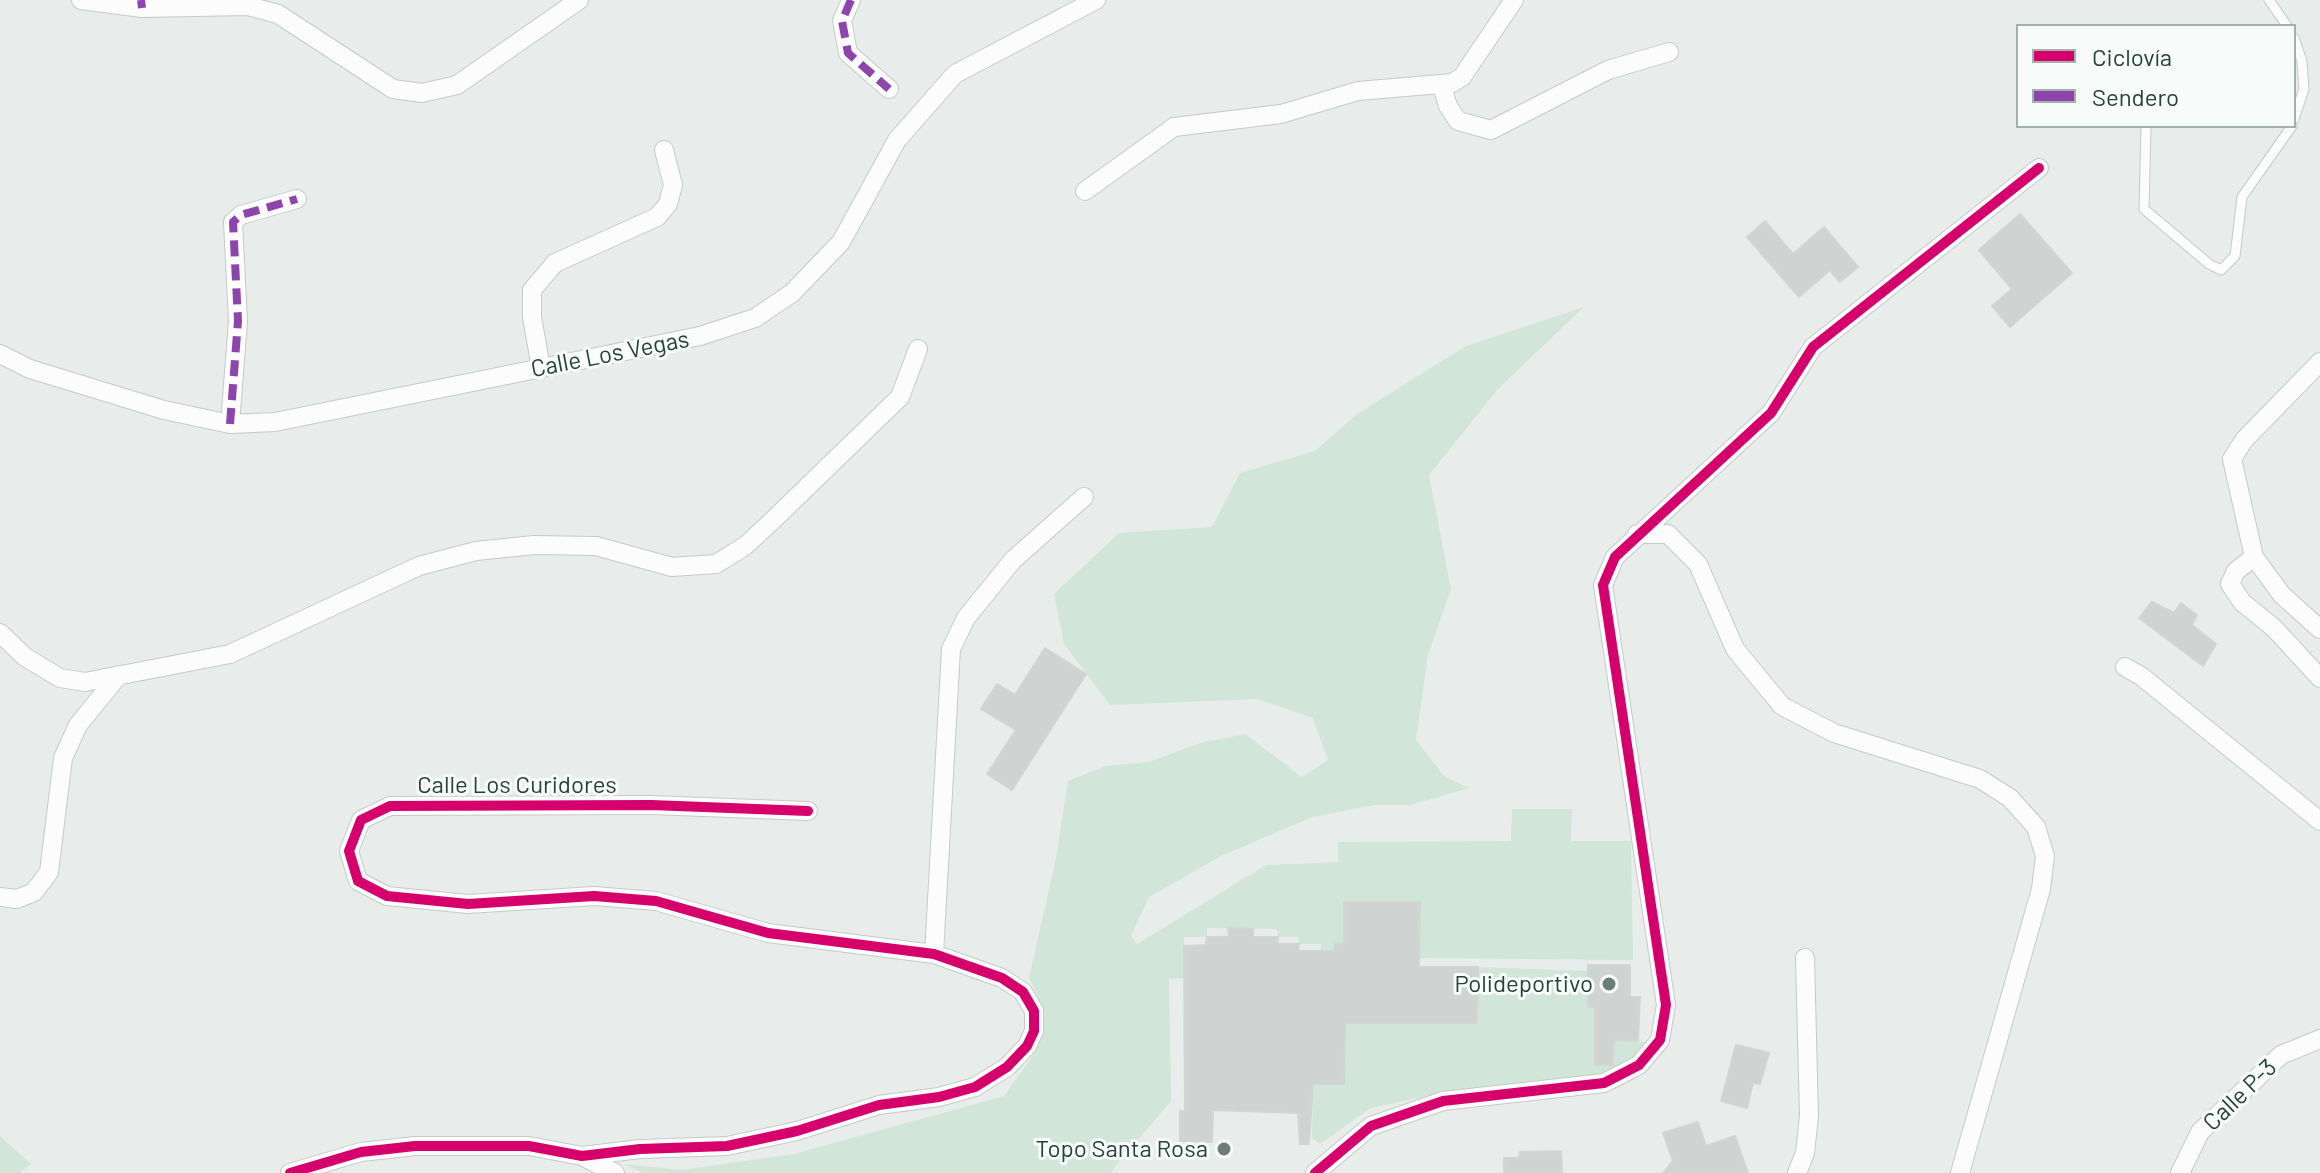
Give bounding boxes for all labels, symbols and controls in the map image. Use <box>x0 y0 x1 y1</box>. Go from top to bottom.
legend <box>2016 24 2296 128</box>
text: Ciclovía <box>2092 42 2172 71</box>
text: Sendero <box>2092 82 2179 111</box>
street label: Calle Los Vegas <box>528 325 692 383</box>
street label: Calle Los Curidores <box>417 771 617 799</box>
place label: Polideportivo <box>1454 970 1593 998</box>
marker: Polideportivo <box>1600 975 1618 993</box>
street label: Calle P-3 <box>2197 1053 2283 1137</box>
place label: Topo Santa Rosa <box>1036 1135 1208 1163</box>
marker: Topo Santa Rosa <box>1215 1140 1233 1158</box>

